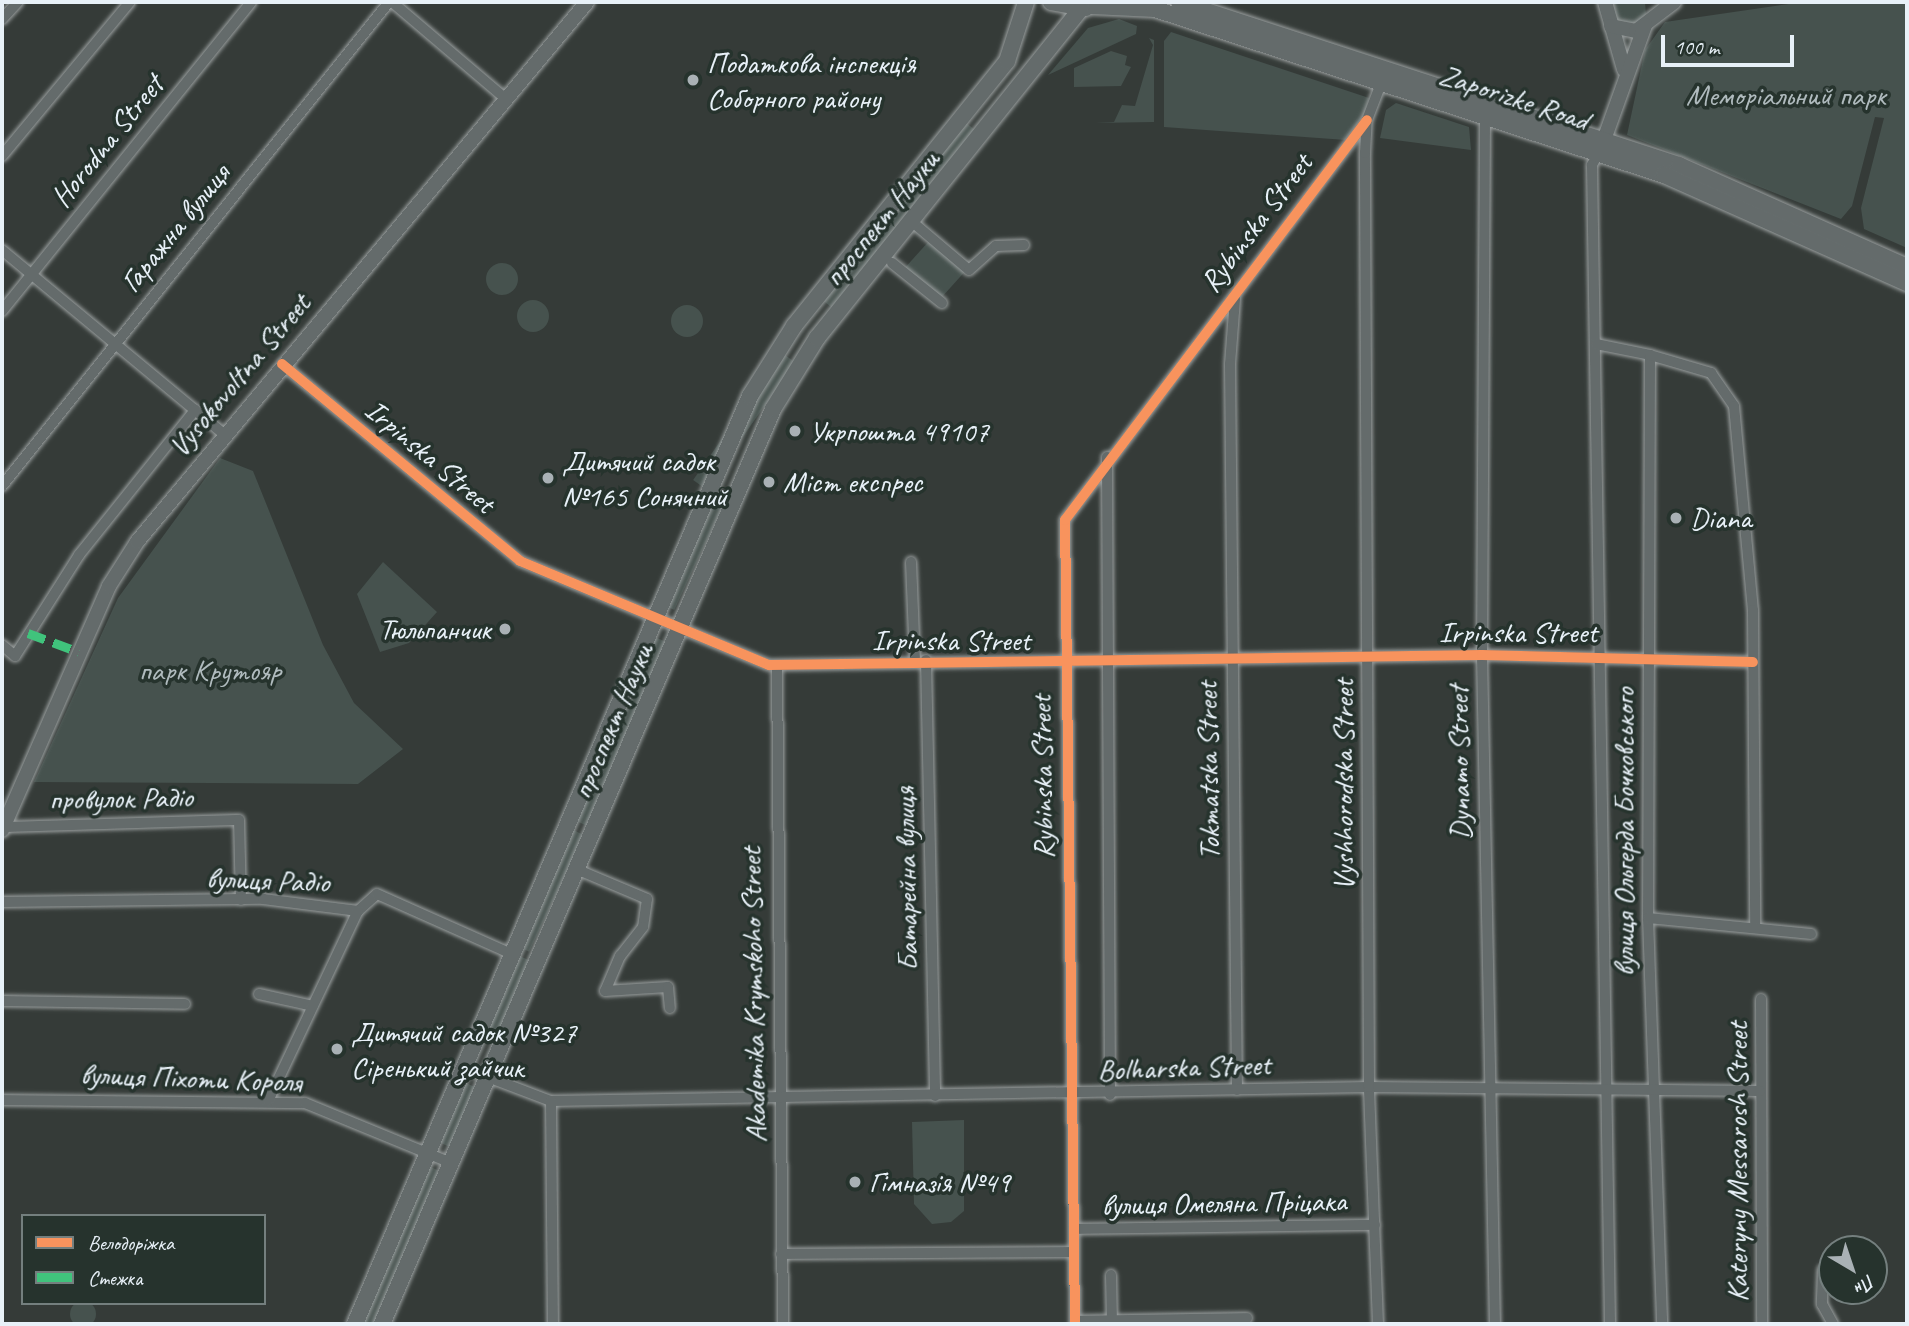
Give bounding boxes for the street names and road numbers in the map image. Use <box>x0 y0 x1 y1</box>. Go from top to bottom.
street label: Zaporizke Road <box>1435 56 1593 138</box>
street label: Horodna Street <box>43 68 171 214</box>
street label: проспект Науки <box>816 143 946 293</box>
street label: Rybinska Street <box>1192 146 1320 300</box>
street label: Гаражна вулиця <box>112 157 238 299</box>
street label: Vysokovoltna Street <box>160 286 318 464</box>
street label: Irpinska Street <box>358 391 502 521</box>
street label: Irpinska Street <box>1439 614 1597 650</box>
street label: Irpinska Street <box>872 622 1030 658</box>
street label: проспект Науки <box>564 639 660 803</box>
street label: Vyshhorodska Street <box>1325 679 1361 891</box>
street label: Tokmatska Street <box>1188 681 1228 861</box>
street label: Dynamo Street <box>1440 685 1478 841</box>
street label: вулиця Ольгерда Бочковського <box>1606 688 1642 976</box>
street label: Rybinska Street <box>1023 694 1061 860</box>
street label: провулок Радіо <box>48 779 194 817</box>
street label: Батарейна вулиця <box>886 786 926 972</box>
street label: Akademika Krymskoho Street <box>732 847 774 1143</box>
street label: вулиця Радіо <box>206 860 330 900</box>
street label: Kateryny Messarosh Street <box>1719 1022 1755 1302</box>
street label: Bolharska Street <box>1097 1046 1271 1088</box>
street label: вулиця Піхоти Короля <box>81 1056 301 1100</box>
street label: вулиця Омеляна Пріцака <box>1101 1183 1347 1223</box>

